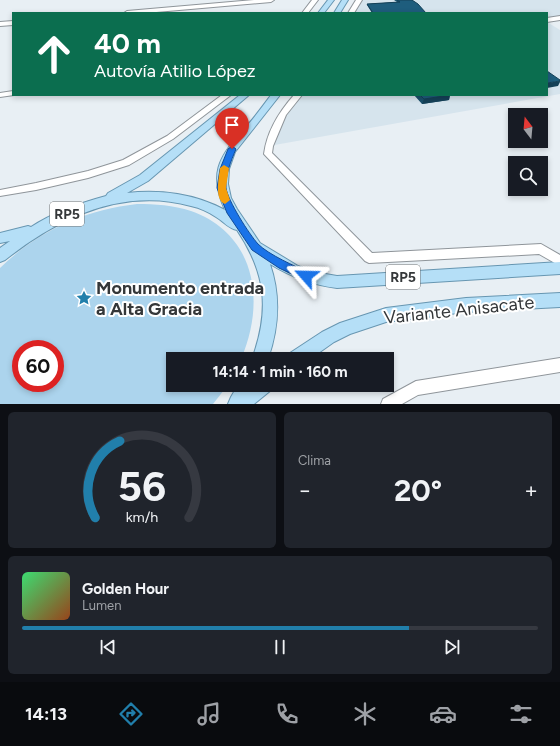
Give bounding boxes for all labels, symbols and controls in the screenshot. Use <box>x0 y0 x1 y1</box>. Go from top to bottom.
text: 40 m <box>94 26 161 60</box>
icon: ahead <box>28 28 80 80</box>
text: Autovía Atilio López <box>94 60 256 82</box>
pin <box>215 108 249 149</box>
north arrow <box>508 108 548 148</box>
map controls <box>508 108 548 196</box>
icon: arrive <box>221 114 243 136</box>
button: search <box>508 156 548 196</box>
road number: RP5 <box>50 202 84 226</box>
position arrow <box>285 255 327 297</box>
road number: RP5 <box>386 265 420 289</box>
place label: Monumento entrada a Alta Gracia <box>96 277 264 320</box>
place icon: Monumento entrada a Alta Gracia <box>75 289 93 307</box>
street label: Variante Anisacate <box>383 291 535 329</box>
speed limit sign: 60 <box>12 340 64 392</box>
text: 14:14 · 1 min · 160 m <box>212 363 348 381</box>
text: Clima <box>298 453 331 468</box>
text: 56 <box>118 461 166 511</box>
text: 20° <box>394 472 442 509</box>
text: − <box>298 477 312 504</box>
text: + <box>524 477 538 504</box>
text: km/h <box>126 508 158 526</box>
text: Golden Hour <box>82 580 169 598</box>
text: Lumen <box>82 598 121 613</box>
icon: previous <box>97 636 119 658</box>
icon: pause <box>269 636 291 658</box>
icon: next <box>441 636 463 658</box>
icon: directions <box>117 700 145 728</box>
icon: music <box>195 700 223 728</box>
icon: phone <box>273 700 301 728</box>
icon: climate <box>351 700 379 728</box>
icon: car <box>429 700 457 728</box>
icon: filters <box>507 700 535 728</box>
text: 14:13 <box>25 703 67 725</box>

